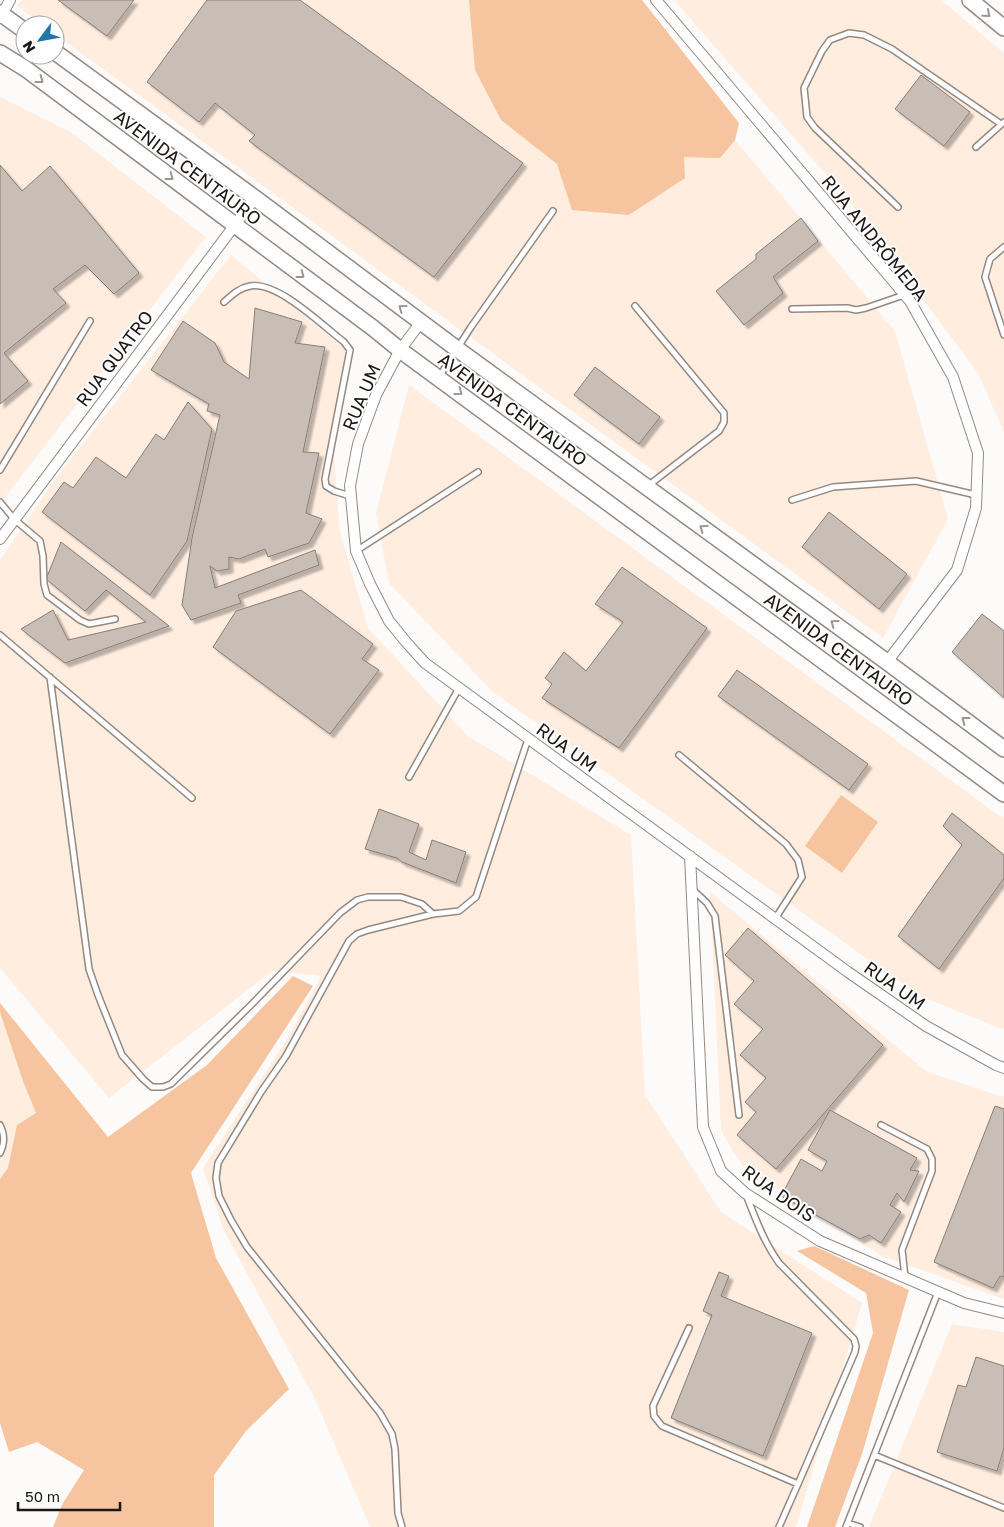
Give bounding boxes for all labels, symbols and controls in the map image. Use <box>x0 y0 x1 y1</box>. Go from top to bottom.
one-way arrow <box>981 9 990 17</box>
north arrow <box>15 15 65 65</box>
text: N <box>19 38 39 56</box>
one-way arrow <box>34 74 44 83</box>
street label: AVENIDA CENTAURO <box>110 105 266 229</box>
street label: RUA ANDRÔMEDA <box>817 171 933 305</box>
one-way arrow <box>164 172 173 180</box>
one-way arrow <box>295 269 304 277</box>
street label: RUA QUATRO <box>71 306 157 410</box>
one-way arrow <box>399 306 408 314</box>
street label: AVENIDA CENTAURO <box>434 348 592 470</box>
street label: RUA UM <box>337 361 385 433</box>
one-way arrow <box>453 386 463 395</box>
one-way arrow <box>699 525 709 534</box>
street label: AVENIDA CENTAURO <box>760 588 918 710</box>
one-way arrow <box>830 620 840 629</box>
one-way arrow <box>961 717 971 726</box>
street label: RUA UM <box>532 718 602 776</box>
street label: RUA UM <box>860 956 930 1014</box>
street label: RUA DOIS <box>738 1160 820 1226</box>
scale bar <box>18 1480 120 1512</box>
text: 50 m <box>25 1487 60 1505</box>

